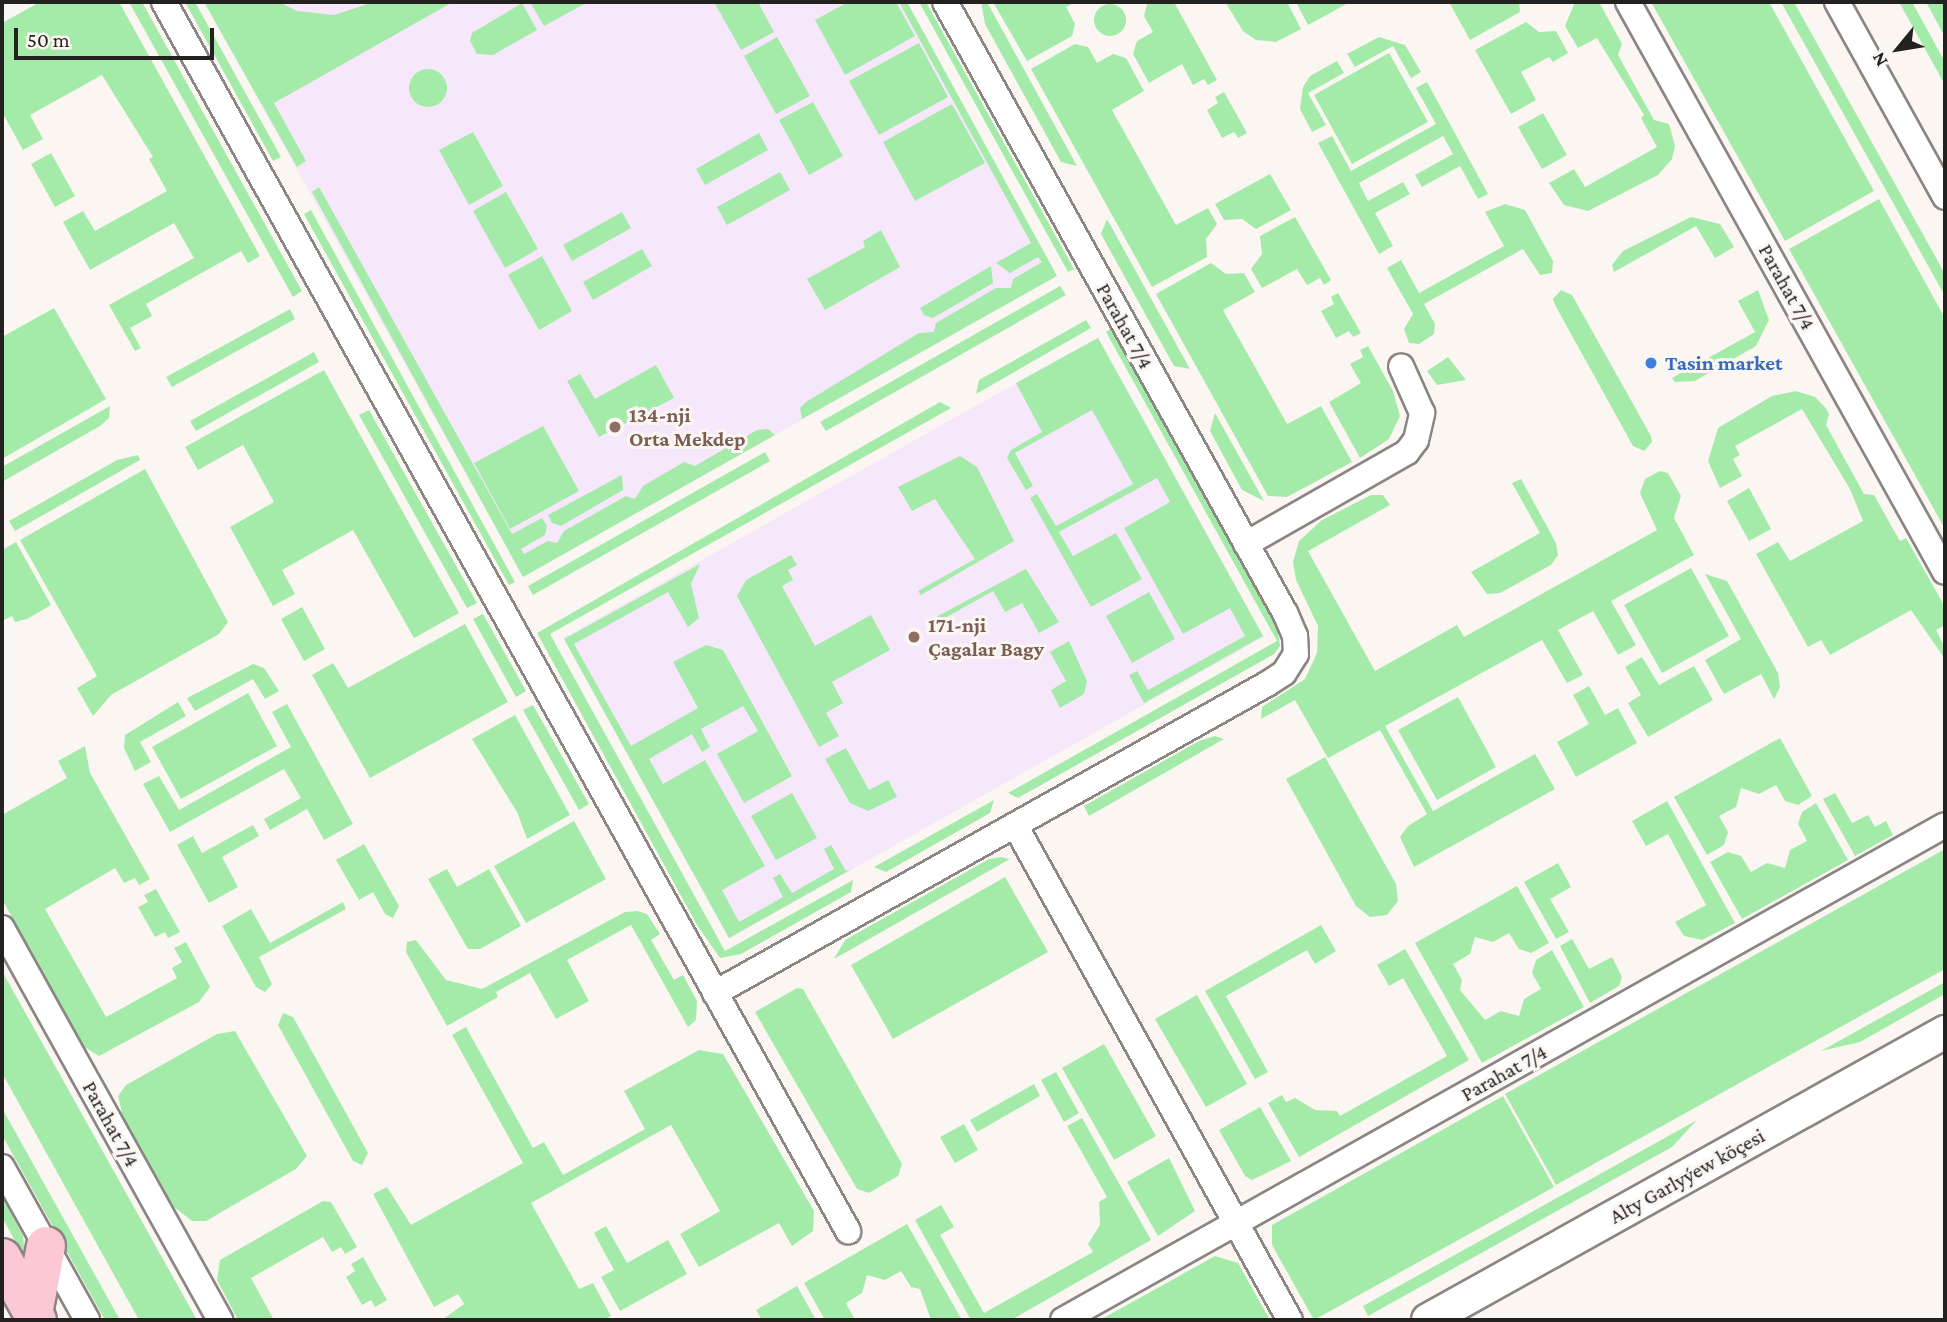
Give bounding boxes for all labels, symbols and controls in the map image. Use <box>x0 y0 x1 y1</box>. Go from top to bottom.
scale bar <box>18 14 217 58</box>
north arrow <box>1863 14 1933 84</box>
text: 50 m <box>27 28 70 52</box>
text: N <box>1867 49 1892 71</box>
street label: Parahat 7/4 <box>1753 240 1821 334</box>
street label: Parahat 7/4 <box>1091 279 1159 373</box>
place label: Tasin market <box>1665 350 1782 376</box>
marker: Tasin market <box>1643 355 1659 371</box>
place label: 134-nji Orta Mekdep <box>629 402 746 452</box>
marker: 134-nji Orta Mekdep <box>607 419 623 435</box>
place label: 171-nji Çagalar Bagy <box>928 612 1044 662</box>
marker: 171-nji Çagalar Bagy <box>906 629 922 645</box>
street label: Parahat 7/4 <box>1457 1039 1551 1107</box>
street label: Parahat 7/4 <box>77 1077 145 1171</box>
street label: Alty Garlyýew köçesi <box>1605 1123 1769 1229</box>

